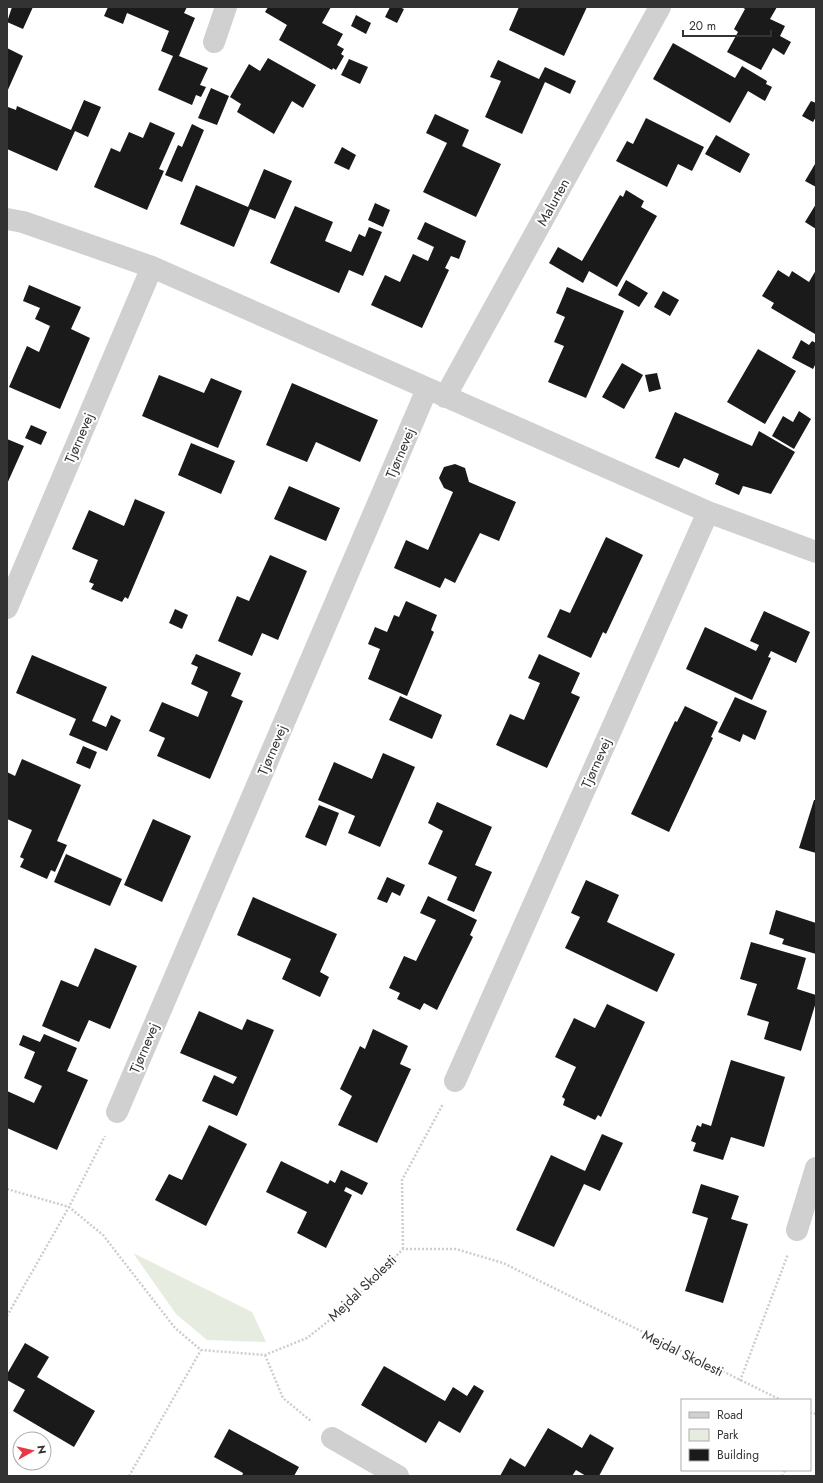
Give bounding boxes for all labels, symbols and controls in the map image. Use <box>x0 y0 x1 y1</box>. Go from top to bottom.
scale bar <box>683 12 771 38</box>
text: 20 m <box>689 17 716 35</box>
street label: Malurten <box>532 175 574 229</box>
street label: Tjørnevej <box>59 409 99 467</box>
street label: Tjørnevej <box>380 424 420 482</box>
street label: Tjørnevej <box>252 721 292 779</box>
street label: Tjørnevej <box>576 735 616 791</box>
street label: Tjørnevej <box>124 1019 164 1077</box>
street label: Mejdal Skolesti <box>323 1250 401 1326</box>
street label: Mejdal Skolesti <box>639 1325 727 1381</box>
legend <box>681 1399 811 1471</box>
text: Road <box>717 1406 743 1424</box>
text: Park <box>717 1426 739 1444</box>
north arrow <box>12 1431 52 1471</box>
text: N <box>33 1444 50 1455</box>
text: Building <box>717 1446 759 1464</box>

